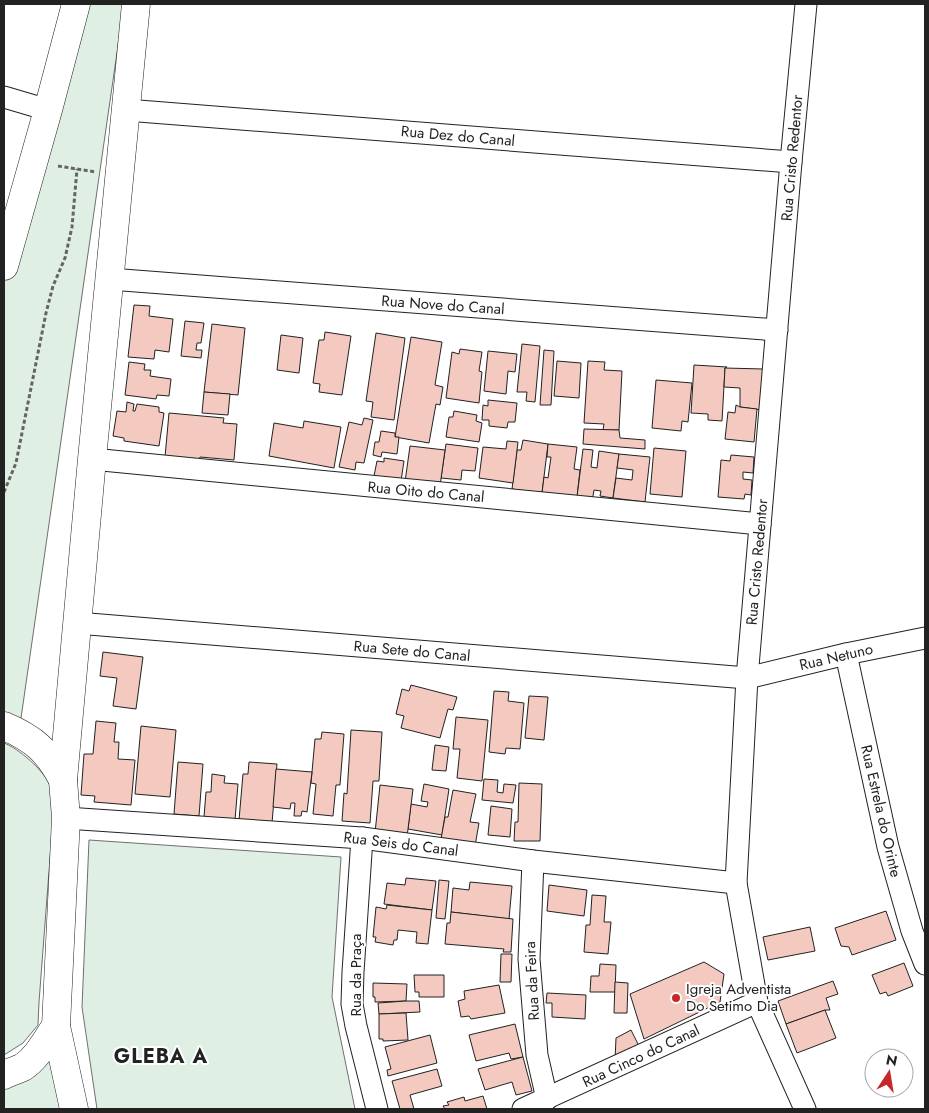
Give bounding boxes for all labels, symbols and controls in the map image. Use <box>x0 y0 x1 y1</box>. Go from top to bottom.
street label: Rua Cristo Redentor <box>776 93 809 222</box>
street label: Rua Dez do Canal <box>400 120 516 152</box>
street label: Rua Nove do Canal <box>381 290 505 320</box>
street label: Rua Oito do Canal <box>367 476 485 508</box>
street label: Rua Cristo Redentor <box>741 497 774 626</box>
street label: Rua Sete do Canal <box>353 635 471 667</box>
street label: Rua Netuno <box>797 638 875 676</box>
street label: Rua Estrela do Orinte <box>855 743 907 880</box>
street label: Rua Seis do Canal <box>342 826 460 862</box>
street label: Rua da Praça <box>345 934 367 1016</box>
street label: Rua da Feira <box>519 941 545 1021</box>
place label: Igreja Adventista Do Setimo Dia <box>686 978 791 1017</box>
marker: Igreja Adventista Do Setimo Dia <box>670 992 682 1004</box>
street label: Rua Cinco do Canal <box>579 1019 703 1093</box>
district label: GLEBA A <box>114 1042 208 1071</box>
north arrow <box>864 1048 914 1098</box>
text: N <box>884 1049 899 1071</box>

